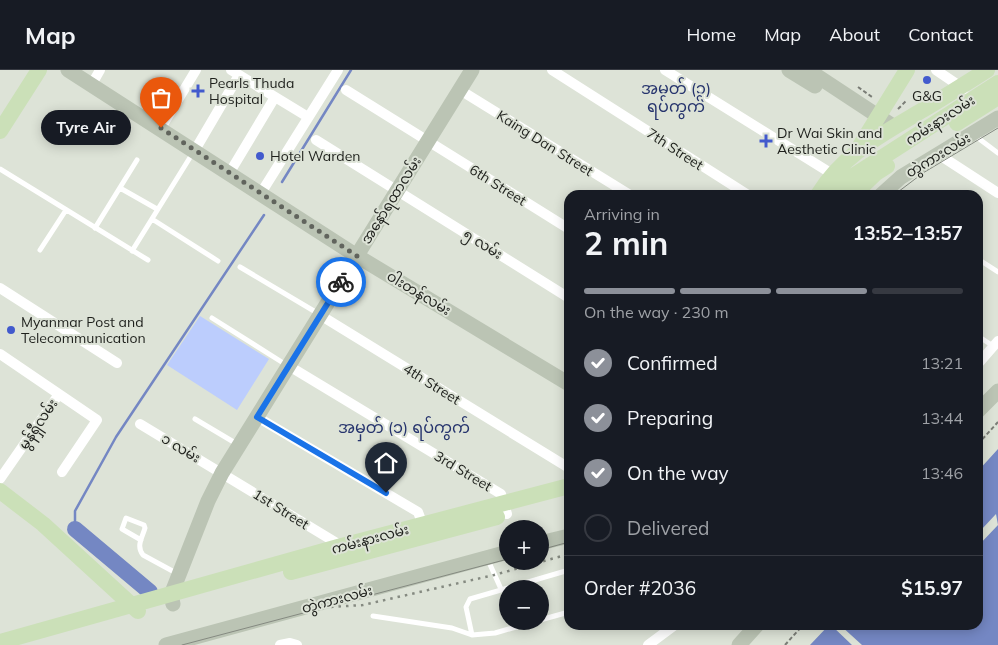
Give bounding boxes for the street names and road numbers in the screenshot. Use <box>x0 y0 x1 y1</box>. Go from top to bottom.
street label: ကမ်းနားလမ်း <box>901 90 980 152</box>
street label: Kaing Dan Street <box>493 106 597 180</box>
street label: 7th Street <box>643 124 707 174</box>
street label: တွဲကားလမ်း <box>902 128 975 183</box>
street label: အနော်ရထာလမ်း <box>356 152 428 249</box>
street label: 6th Street <box>466 160 530 210</box>
street label: ၅ လမ်း <box>458 224 507 266</box>
street label: ဝါးတန်လမ်း <box>382 266 455 322</box>
street label: 4th Street <box>400 359 464 409</box>
street label: မွန်ရှီလမ်း <box>14 395 64 454</box>
street label: ၁ လမ်း <box>158 428 204 467</box>
street label: 3rd Street <box>431 447 495 495</box>
street label: 1st Street <box>250 485 312 533</box>
street label: ကမ်းနားလမ်း <box>329 519 411 561</box>
street label: တွဲကားလမ်း <box>299 580 375 619</box>

